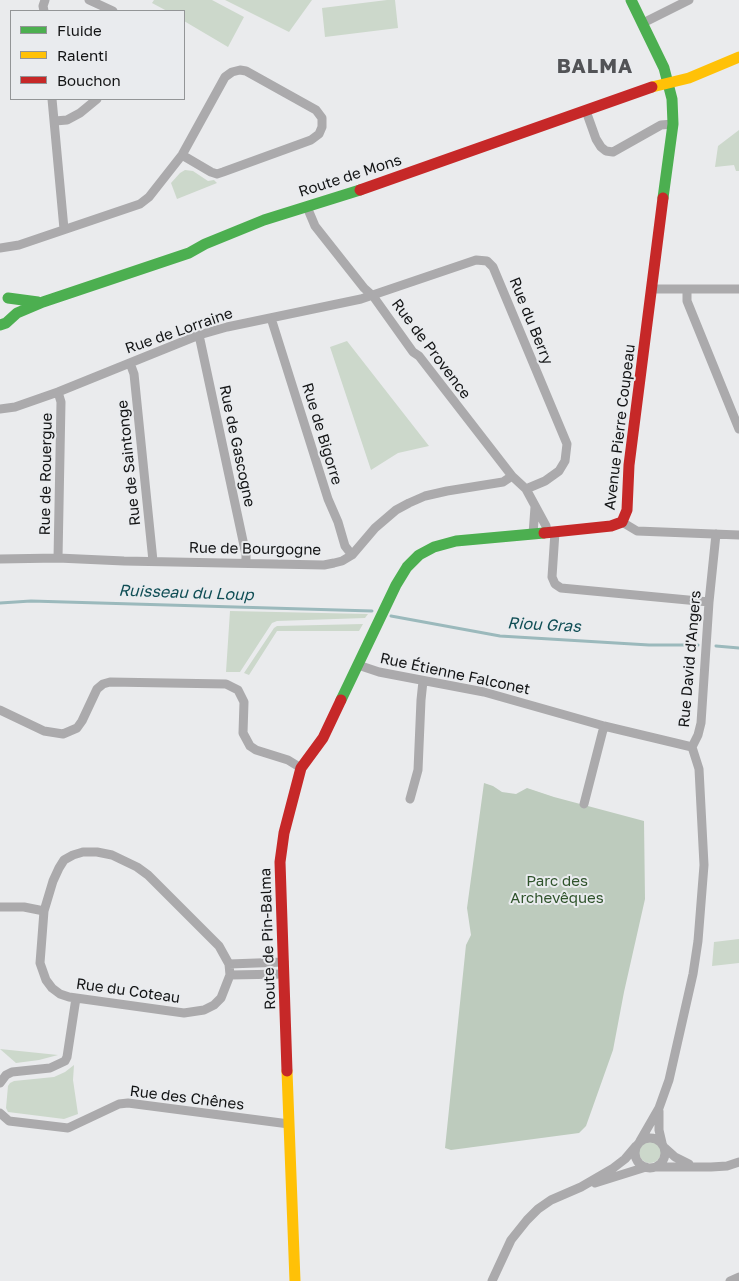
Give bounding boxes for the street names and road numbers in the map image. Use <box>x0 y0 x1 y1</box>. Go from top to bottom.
street label: Route de Mons <box>296 151 404 201</box>
street label: Rue du Berry <box>505 275 557 367</box>
street label: Rue de Provence <box>388 296 474 402</box>
street label: Rue de Lorraine <box>123 304 235 358</box>
street label: Avenue Pierre Coupeau <box>601 343 639 511</box>
street label: Rue de Bigorre <box>298 381 346 487</box>
street label: Rue de Gascogne <box>215 383 259 509</box>
street label: Rue de Saintonge <box>113 399 145 527</box>
street label: Rue de Rouergue <box>36 413 56 535</box>
street label: Rue de Bourgogne <box>189 539 321 559</box>
street label: Rue David d'Angers <box>675 590 705 728</box>
street label: Rue Étienne Falconet <box>378 649 532 699</box>
street label: Route de Pin-Balma <box>257 868 279 1010</box>
street label: Rue du Coteau <box>75 975 181 1007</box>
street label: Rue des Chênes <box>129 1082 245 1114</box>

